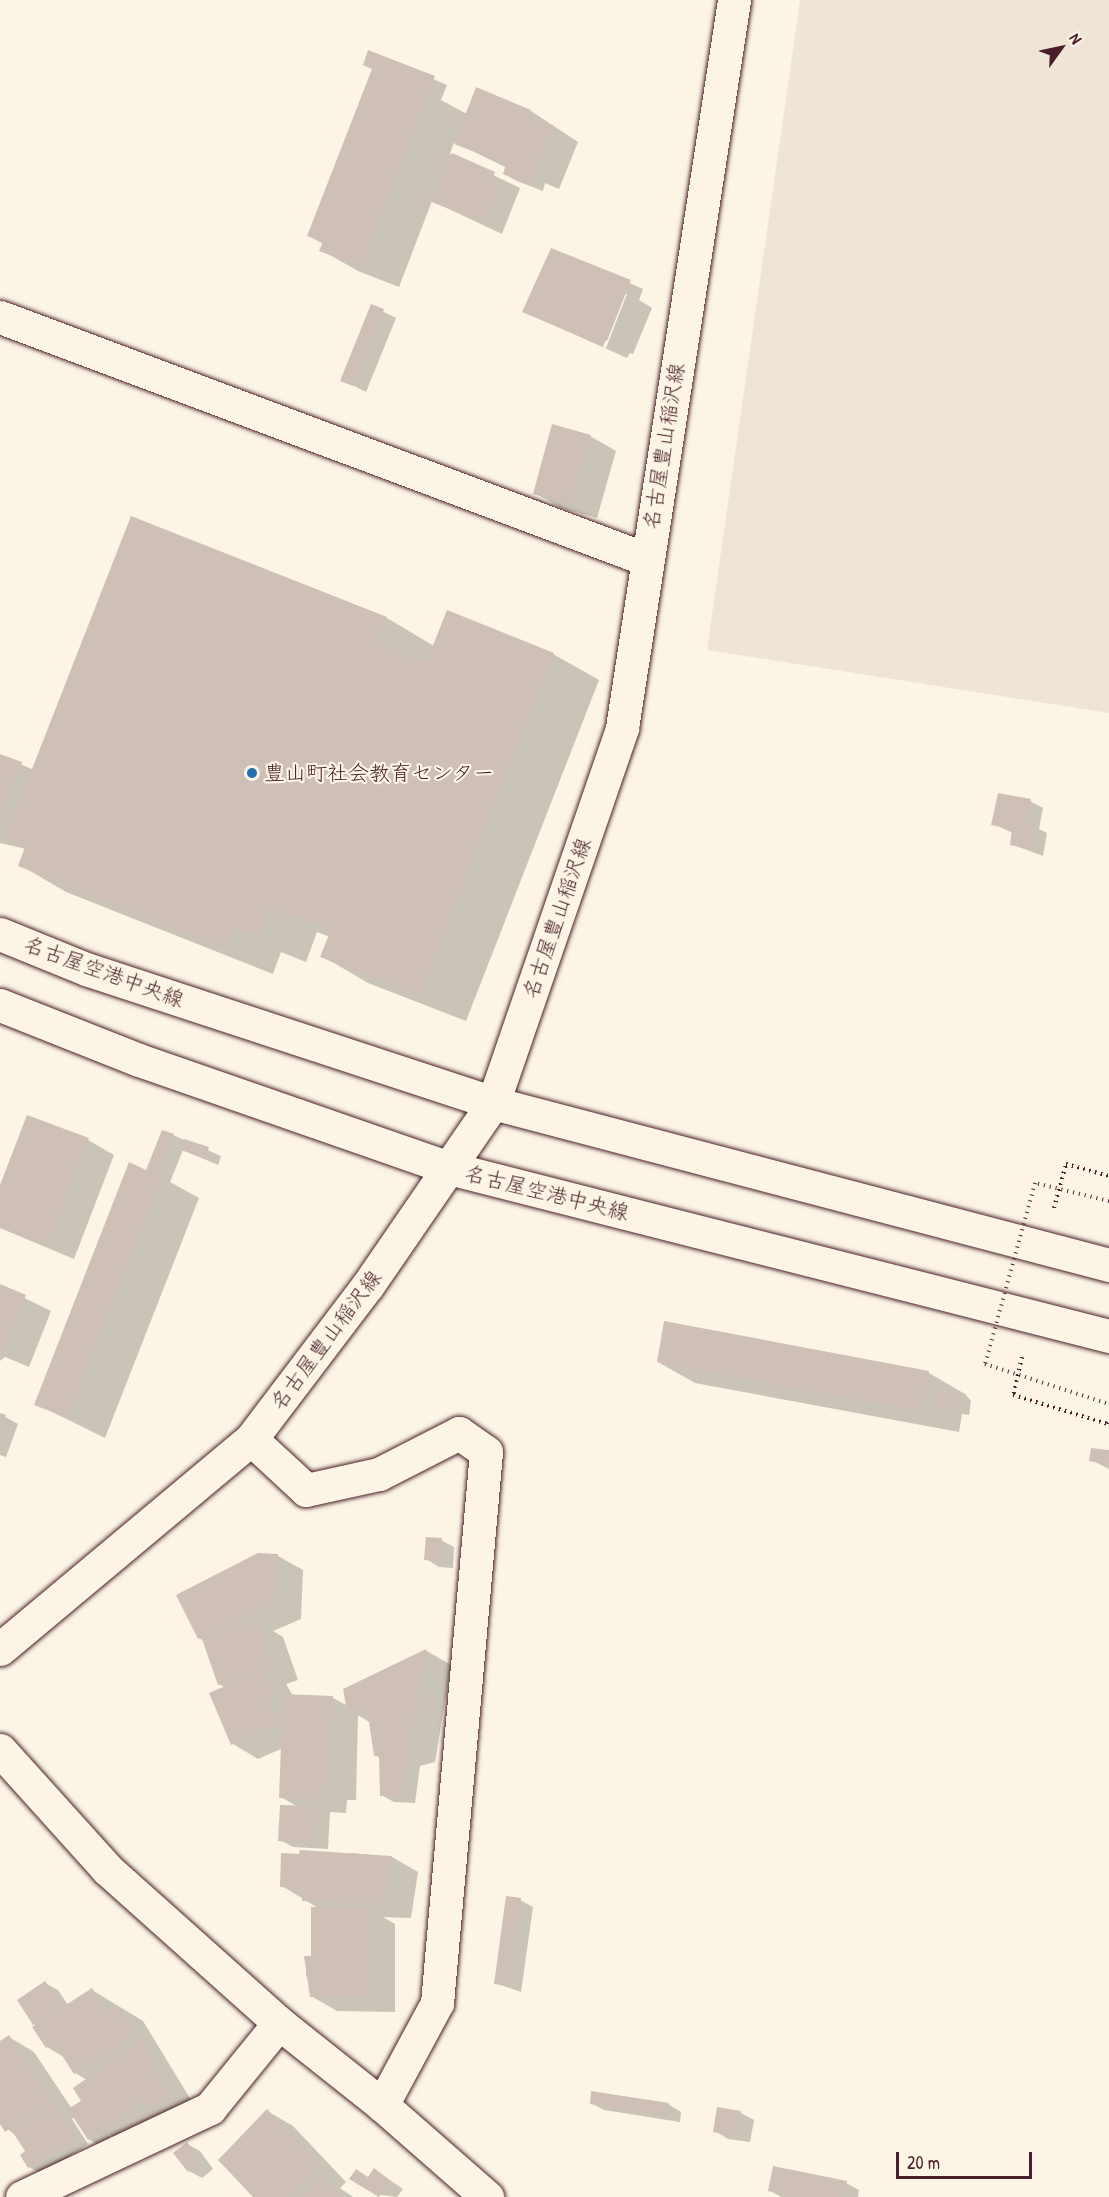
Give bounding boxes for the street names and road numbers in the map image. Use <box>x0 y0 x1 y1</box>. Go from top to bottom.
street label: 名古屋豊山稲沢線 <box>638 361 690 531</box>
street label: 名古屋豊山稲沢線 <box>518 834 596 1002</box>
street label: 名古屋空港中央線 <box>21 931 187 1013</box>
street label: 名古屋空港中央線 <box>462 1160 632 1226</box>
street label: 名古屋豊山稲沢線 <box>265 1265 387 1415</box>

